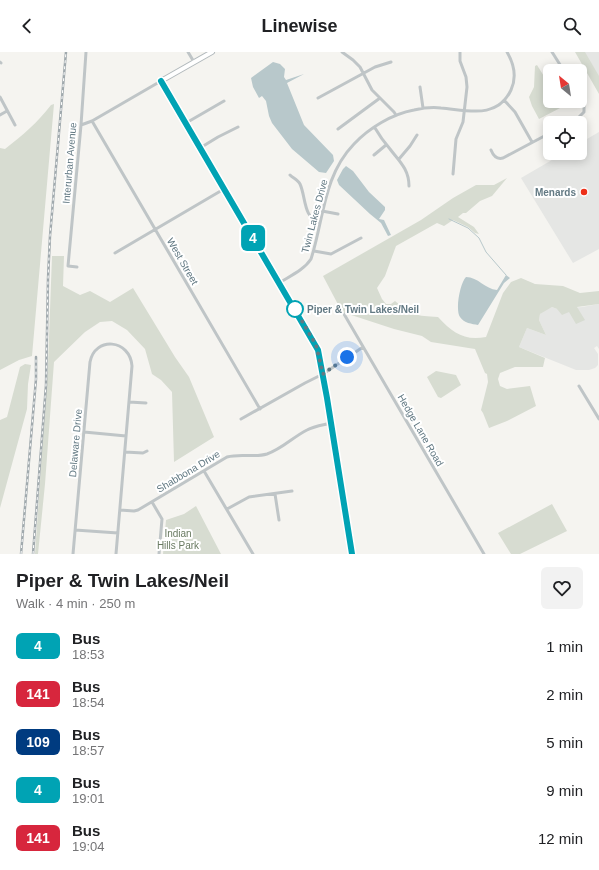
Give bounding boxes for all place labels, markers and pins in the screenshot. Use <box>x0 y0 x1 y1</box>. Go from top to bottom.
place label: Menards <box>535 187 576 198</box>
marker: Menards <box>579 187 589 197</box>
marker: Piper & Twin Lakes/Neil <box>286 300 304 318</box>
place label: Piper & Twin Lakes/Neil <box>307 304 419 315</box>

